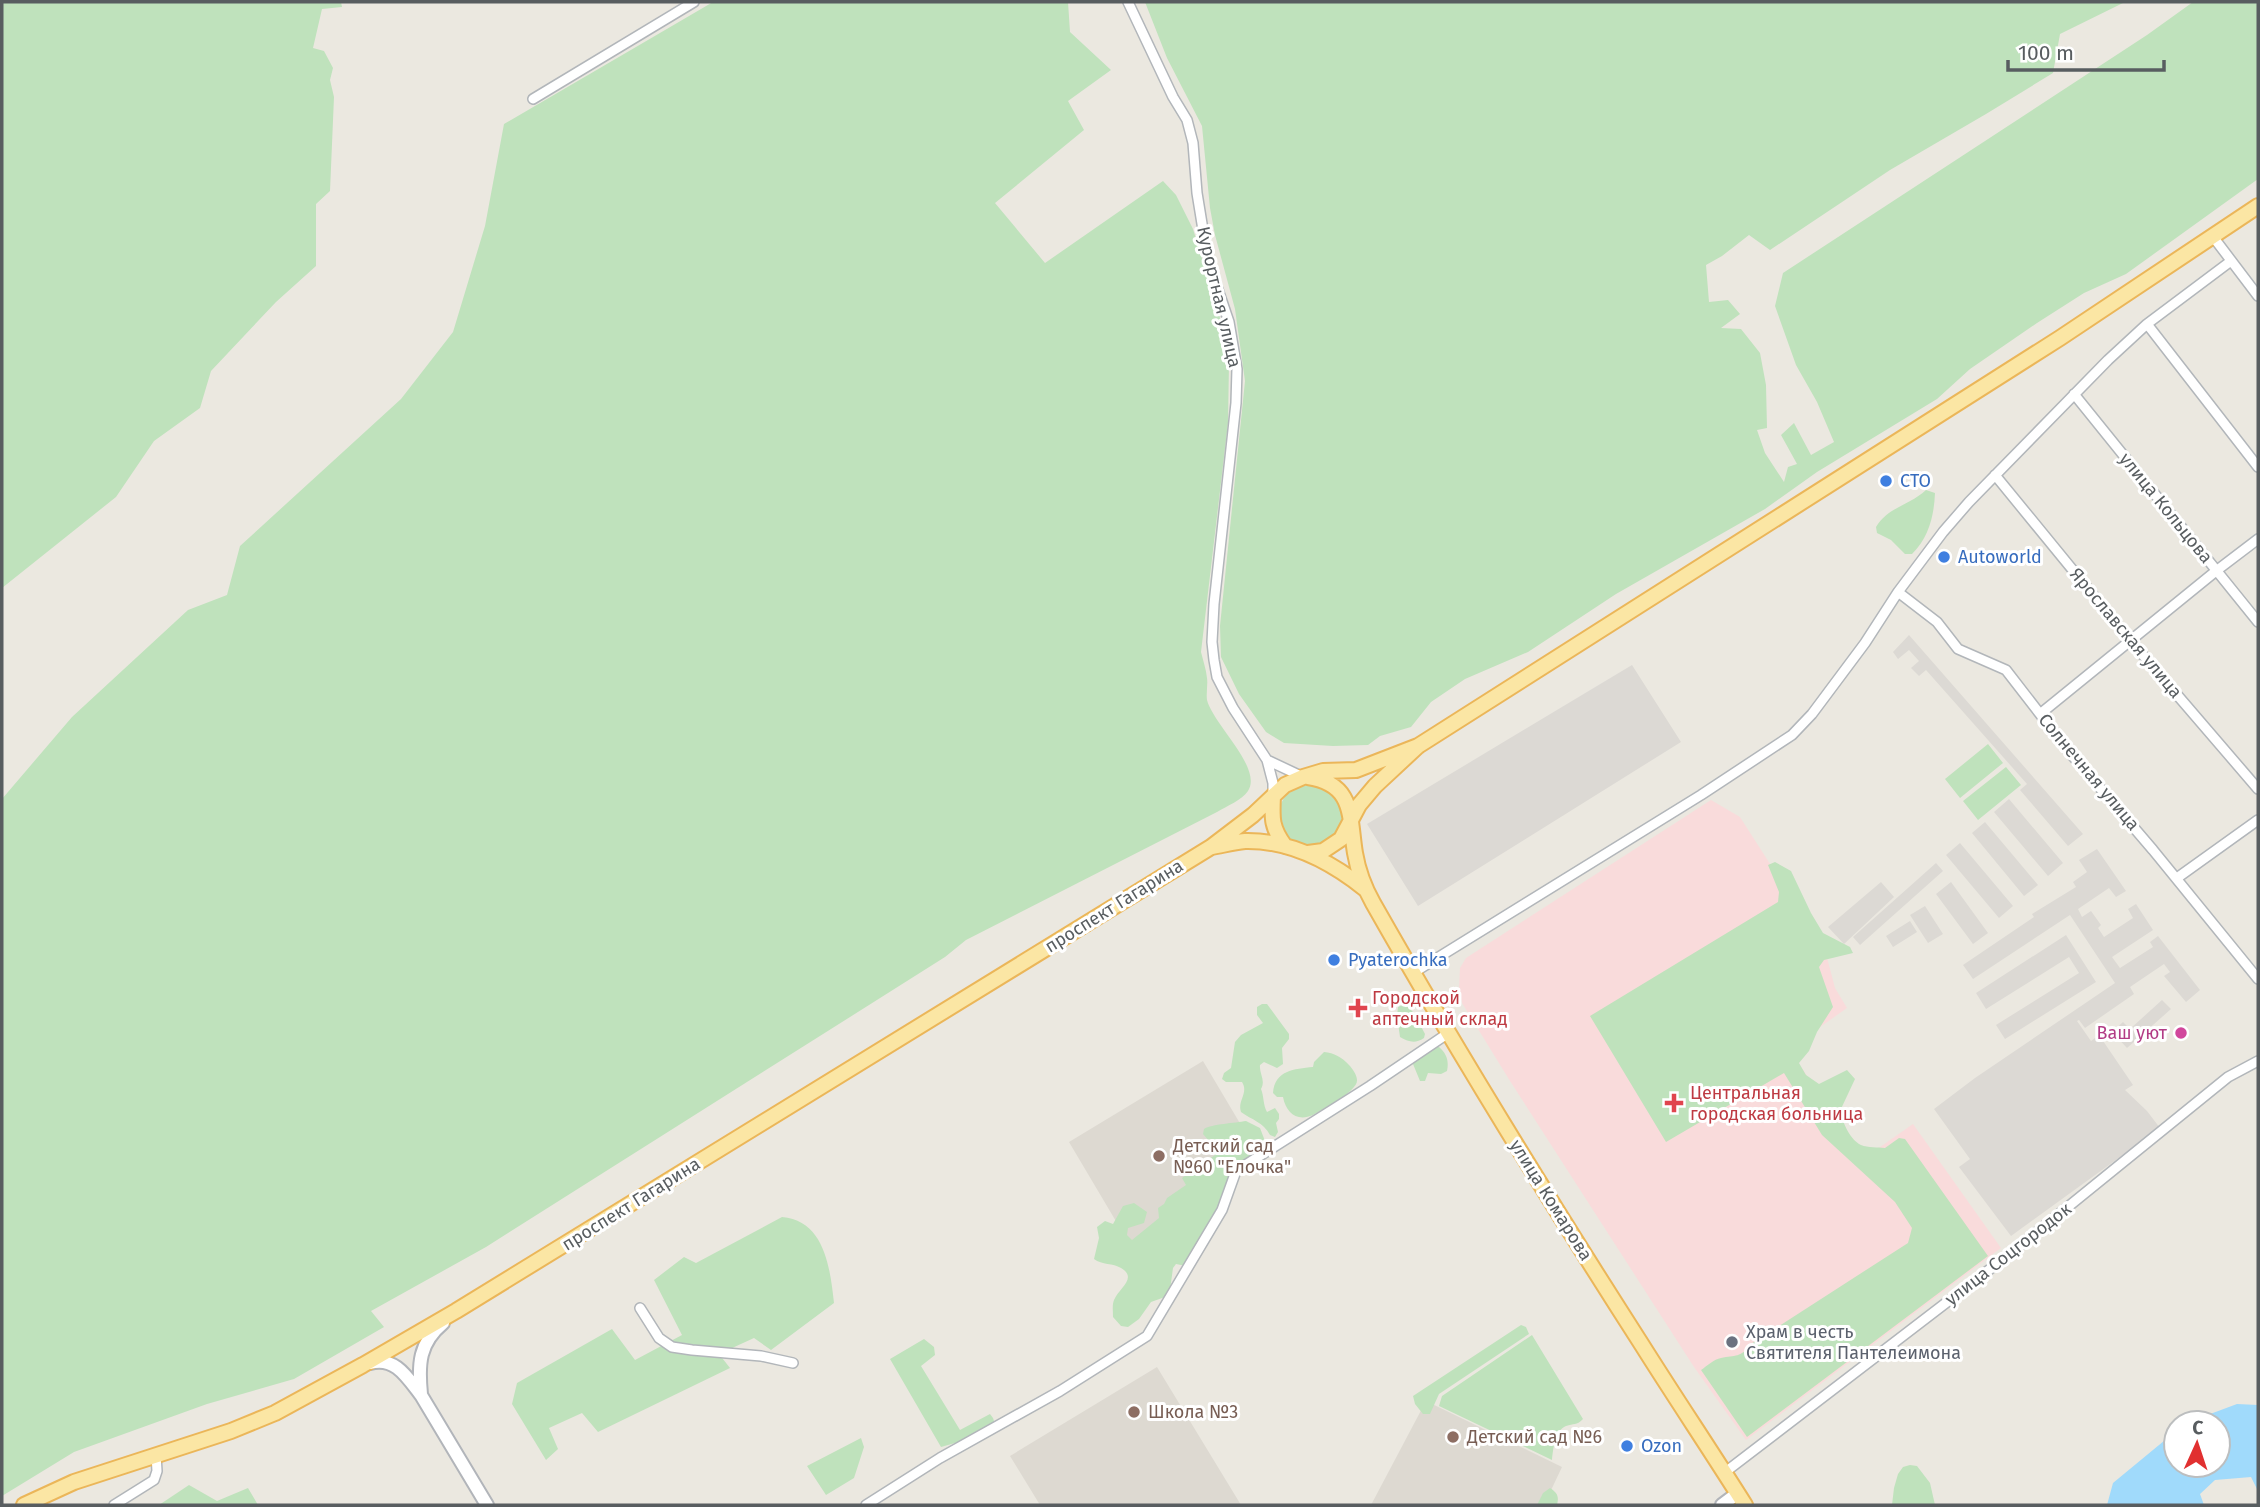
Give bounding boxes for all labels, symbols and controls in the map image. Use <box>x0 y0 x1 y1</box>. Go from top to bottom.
scale bar <box>2008 28 2164 72</box>
text: 100 m <box>2018 40 2074 66</box>
street label: Курортная улица <box>1192 224 1246 370</box>
street label: улица Кольцова <box>2115 448 2217 568</box>
place label: СТО <box>1900 470 1931 492</box>
marker: СТО <box>1878 473 1894 489</box>
place label: Autoworld <box>1958 546 2042 568</box>
marker: Autoworld <box>1936 549 1952 565</box>
street label: Ярославская улица <box>2065 563 2187 703</box>
street label: Солнечная улица <box>2034 709 2144 835</box>
street label: проспект Гагарина <box>1041 855 1187 957</box>
place label: Pyaterochka <box>1348 949 1448 971</box>
marker: Pyaterochka <box>1326 952 1342 968</box>
place label: Городской аптечный склад <box>1372 987 1507 1030</box>
marker: Городской аптечный склад <box>1350 1000 1366 1016</box>
place label: Ваш уют <box>2097 1022 2168 1044</box>
marker: Ваш уют <box>2173 1025 2189 1041</box>
place label: Центральная городская больница <box>1690 1082 1863 1125</box>
marker: Центральная городская больница <box>1664 1093 1684 1113</box>
place label: Детский сад №60 "Елочка" <box>1172 1135 1291 1178</box>
street label: улица Комарова <box>1505 1135 1597 1265</box>
marker: Детский сад №60 "Елочка" <box>1151 1148 1167 1164</box>
street label: проспект Гагарина <box>558 1153 704 1255</box>
street label: улица Соцгородок <box>1940 1197 2076 1310</box>
place label: Храм в честь Святителя Пантелеимона <box>1746 1321 1961 1364</box>
marker: Храм в честь Святителя Пантелеимона <box>1724 1334 1740 1350</box>
place label: Школа №3 <box>1148 1401 1238 1423</box>
marker: Школа №3 <box>1126 1404 1142 1420</box>
north arrow <box>2162 1409 2232 1479</box>
text: С <box>2192 1416 2204 1439</box>
place label: Детский сад №6 <box>1466 1426 1602 1448</box>
marker: Детский сад №6 <box>1445 1429 1461 1445</box>
place label: Ozon <box>1641 1435 1682 1457</box>
marker: Ozon <box>1619 1438 1635 1454</box>

